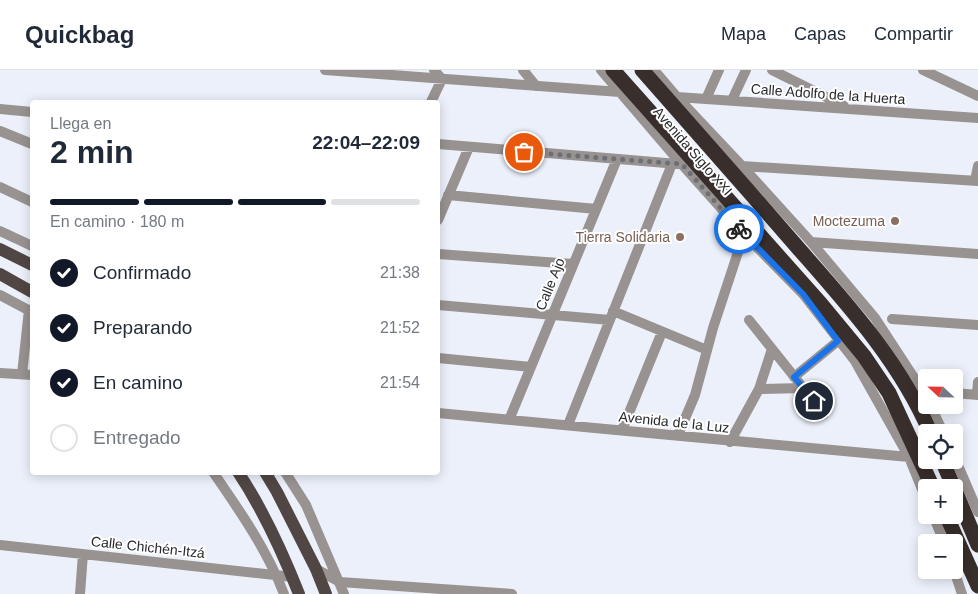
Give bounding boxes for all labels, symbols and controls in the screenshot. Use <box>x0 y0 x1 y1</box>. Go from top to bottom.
text: Quickbag <box>25 21 134 48</box>
text: Mapa <box>721 24 766 44</box>
text: Capas <box>794 24 846 44</box>
text: Compartir <box>874 24 953 44</box>
street label: Calle Adolfo de la Huerta <box>750 81 906 107</box>
street label: Avenida Siglo XXI <box>650 104 736 198</box>
text: Llega en <box>50 115 111 132</box>
pin <box>503 131 545 173</box>
text: 22:04–22:09 <box>312 132 420 153</box>
text: 2 min <box>50 134 134 170</box>
icon: bag <box>510 138 538 166</box>
courier <box>714 204 764 254</box>
text: En camino · 180 m <box>50 213 184 230</box>
place label: Moctezuma <box>813 213 885 229</box>
icon: bike <box>725 215 753 243</box>
marker: Moctezuma <box>889 215 901 227</box>
place label: Tierra Solidaria <box>576 229 670 245</box>
marker: Tierra Solidaria <box>674 231 686 243</box>
street label: Calle Ajo <box>532 255 568 313</box>
icon: check <box>50 259 78 287</box>
text: Confirmado <box>93 262 191 283</box>
text: 21:38 <box>380 264 420 281</box>
icon: check <box>50 314 78 342</box>
text: Preparando <box>93 317 192 338</box>
text: 21:52 <box>380 319 420 336</box>
icon: check <box>50 369 78 397</box>
north arrow <box>918 369 962 414</box>
map controls <box>918 369 963 579</box>
text: En camino <box>93 372 183 393</box>
text: 21:54 <box>380 374 420 391</box>
pin <box>793 380 835 422</box>
icon: home <box>800 387 828 415</box>
street label: Avenida de la Luz <box>618 408 730 436</box>
button: locate <box>918 424 963 469</box>
text: Entregado <box>93 427 181 448</box>
button: + <box>918 479 963 524</box>
street label: Calle Chichén-Itzá <box>90 533 206 561</box>
button: − <box>918 534 963 579</box>

